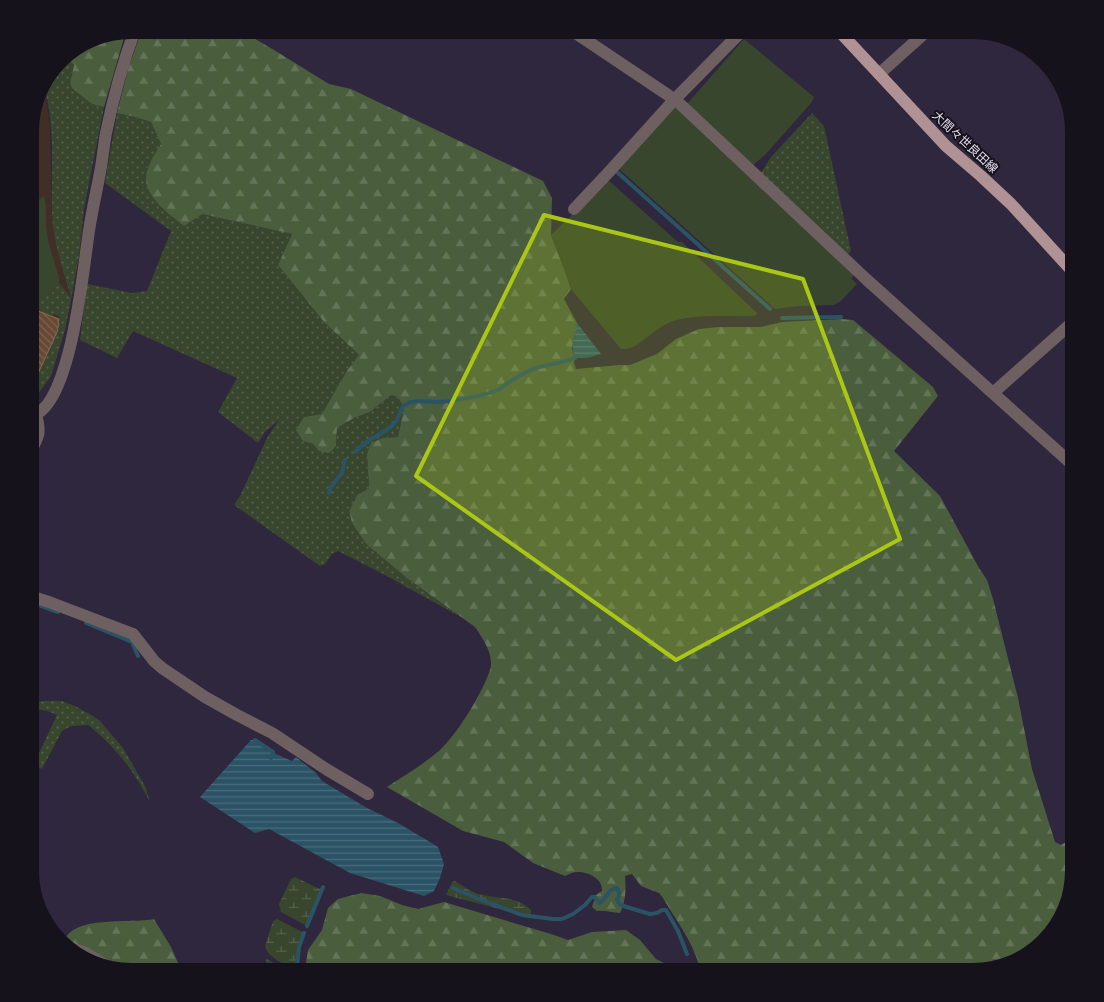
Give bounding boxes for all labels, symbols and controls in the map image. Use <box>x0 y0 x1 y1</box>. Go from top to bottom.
street label: 大間々世良田線 <box>929 107 1002 177</box>

